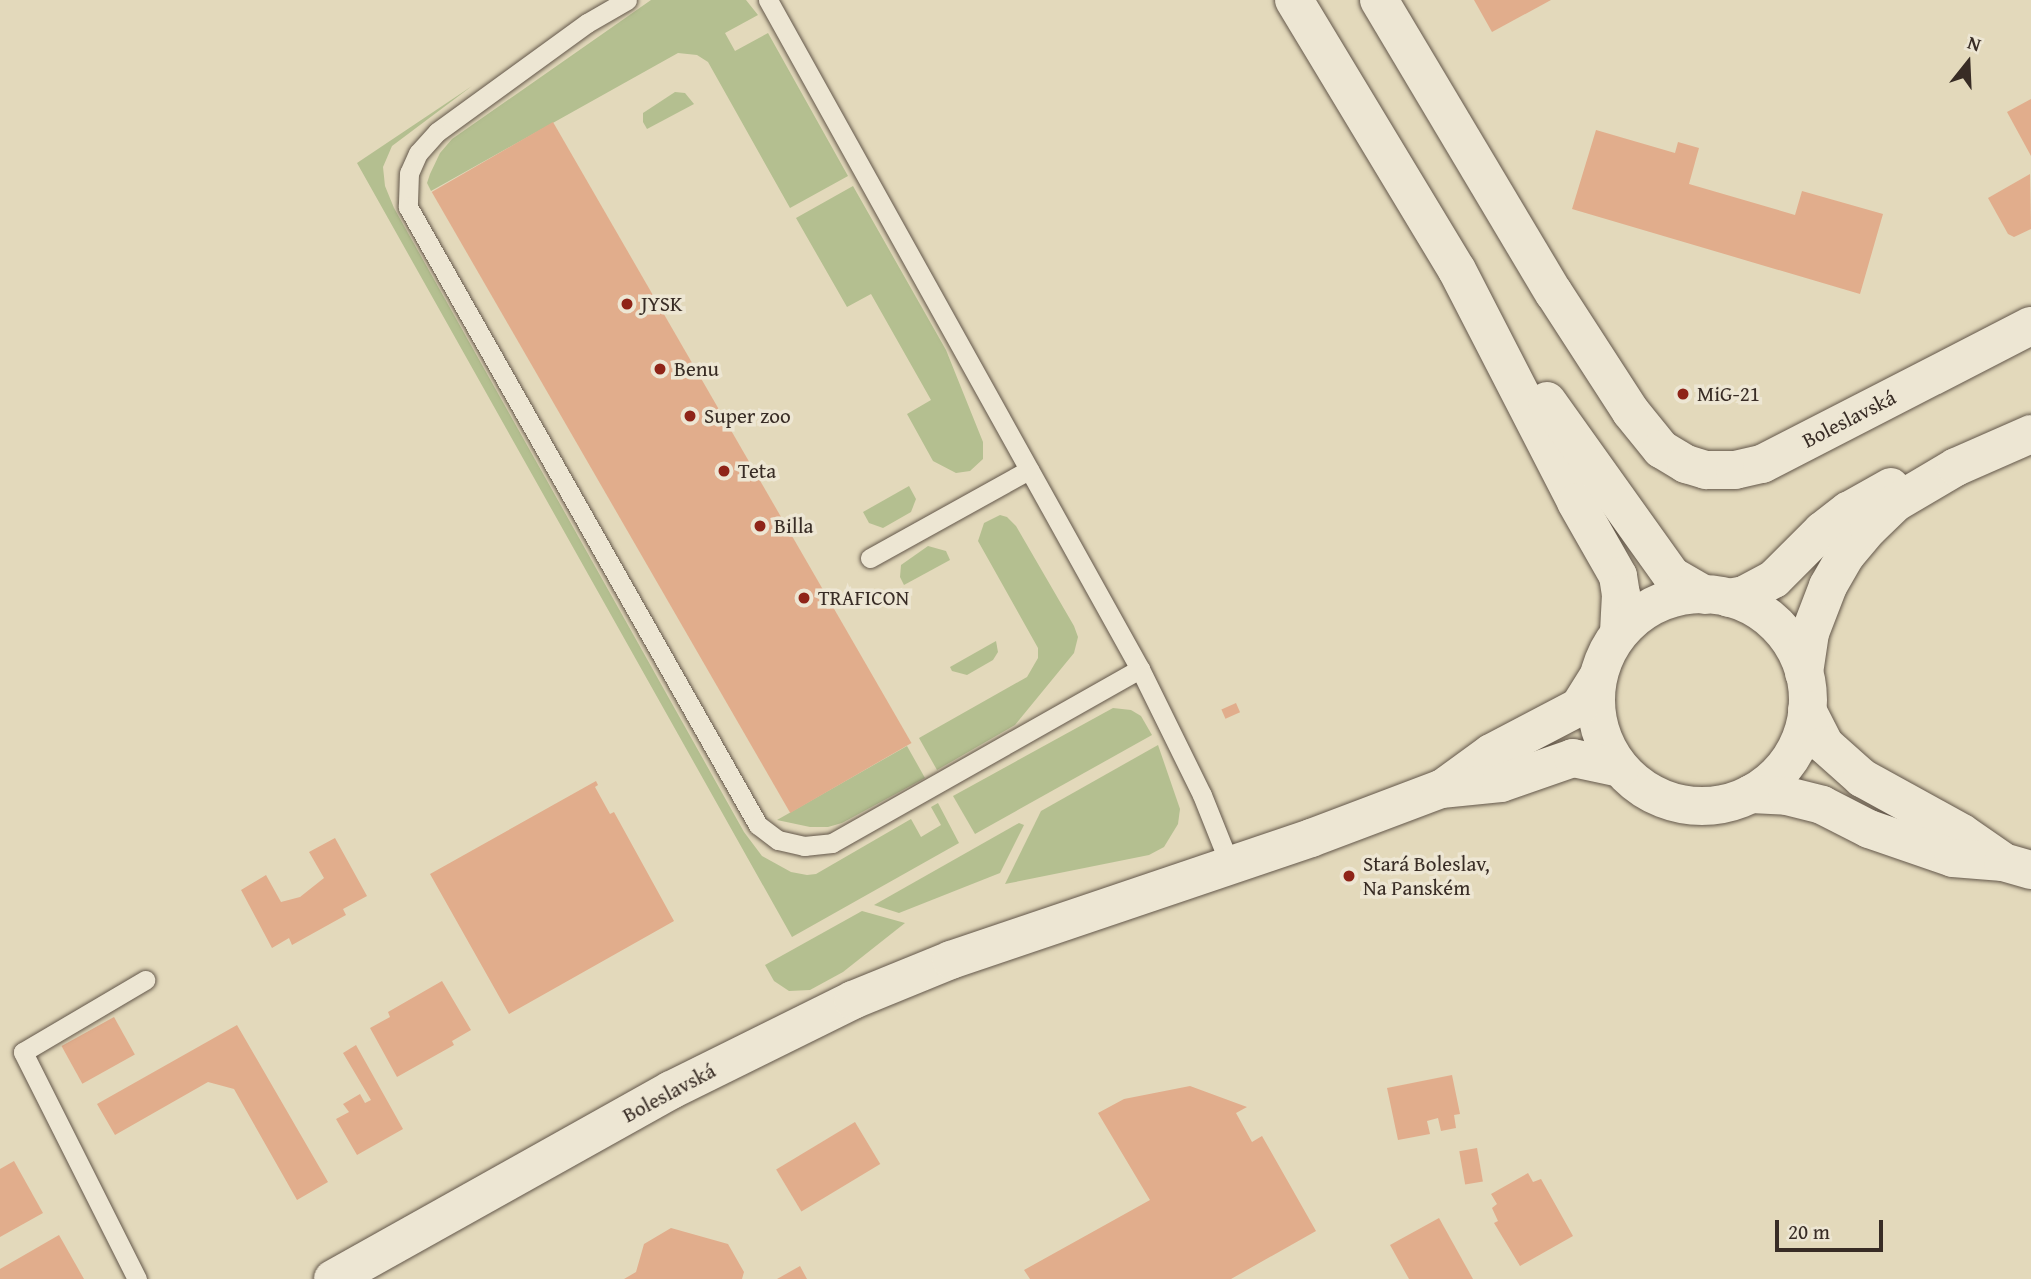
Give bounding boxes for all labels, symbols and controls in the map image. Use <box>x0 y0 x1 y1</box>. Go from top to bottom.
north arrow <box>1933 28 2003 98</box>
text: N <box>1964 28 1985 58</box>
place label: JYSK <box>641 291 682 317</box>
marker: JYSK <box>619 296 635 312</box>
place label: Benu <box>674 356 719 382</box>
marker: Benu <box>652 361 668 377</box>
place label: MiG-21 <box>1697 381 1760 407</box>
street label: Boleslavská <box>1798 385 1900 453</box>
marker: MiG-21 <box>1675 386 1691 402</box>
place label: Super zoo <box>704 403 791 429</box>
marker: Super zoo <box>682 408 698 424</box>
place label: Teta <box>738 458 776 484</box>
marker: Teta <box>716 463 732 479</box>
place label: Billa <box>774 513 814 539</box>
marker: Billa <box>752 518 768 534</box>
place label: TRAFICON <box>818 585 909 611</box>
marker: TRAFICON <box>796 590 812 606</box>
place label: Stará Boleslav, Na Panském <box>1363 851 1490 901</box>
marker: Stará Boleslav, Na Panském <box>1341 868 1357 884</box>
street label: Boleslavská <box>618 1058 720 1128</box>
scale bar <box>1779 1206 1888 1250</box>
text: 20 m <box>1788 1216 1830 1247</box>

